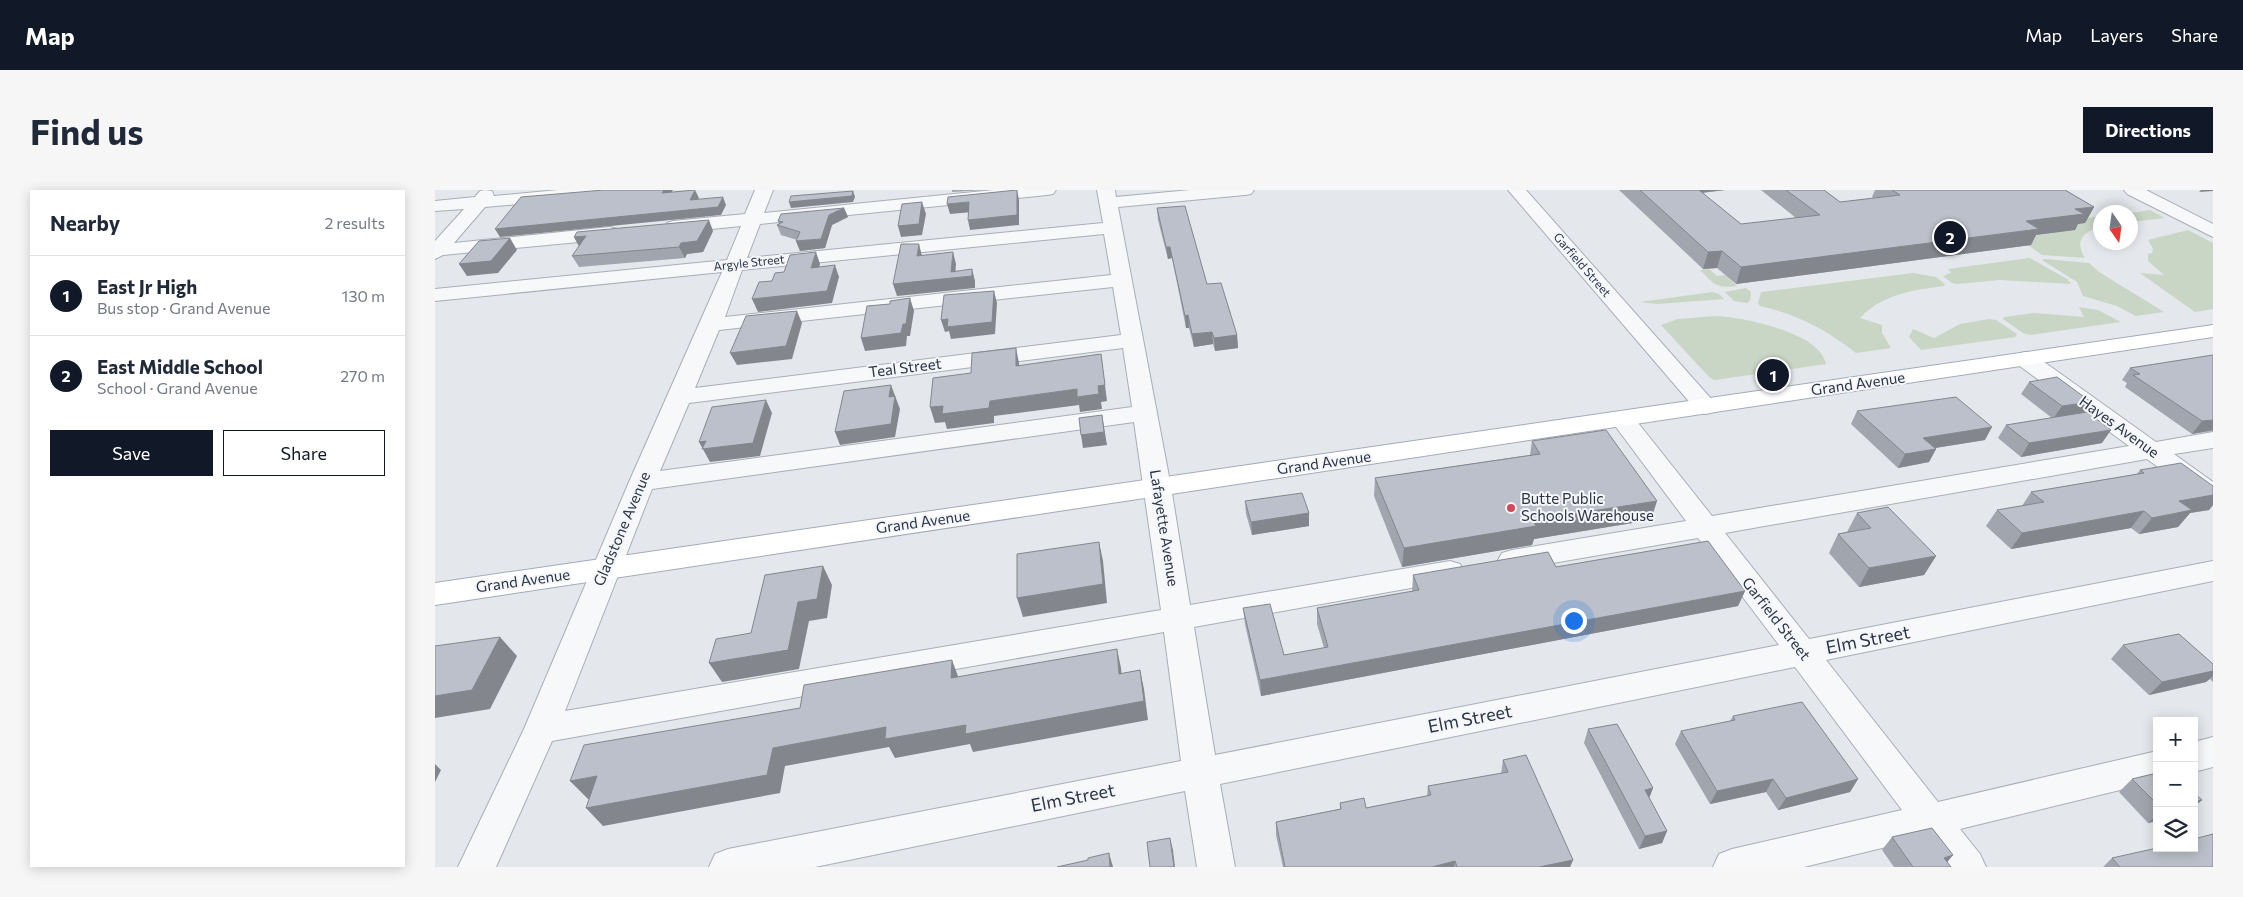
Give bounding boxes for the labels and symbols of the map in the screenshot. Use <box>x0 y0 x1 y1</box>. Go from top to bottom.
north arrow <box>2093 205 2138 250</box>
pin: 2 <box>1934 218 1966 256</box>
street label: Garfield Street <box>1551 229 1614 299</box>
street label: Argyle Street <box>713 251 785 273</box>
street label: Teal Street <box>867 354 942 380</box>
pin: 1 <box>1757 356 1789 394</box>
street label: Grand Avenue <box>1810 367 1906 399</box>
street label: Hayes Avenue <box>2076 391 2163 461</box>
street label: Grand Avenue <box>1276 446 1372 478</box>
street label: Lafayette Avenue <box>1147 468 1183 588</box>
street label: Gladstone Avenue <box>589 469 653 588</box>
place label: Butte Public Schools Warehouse <box>1521 489 1654 524</box>
marker: Butte Public Schools Warehouse <box>1505 502 1517 514</box>
street label: Grand Avenue <box>875 505 971 537</box>
street label: Grand Avenue <box>475 564 571 596</box>
street label: Garfield Street <box>1739 573 1815 663</box>
your location <box>1561 608 1587 634</box>
street label: Elm Street <box>1824 620 1912 658</box>
street label: Elm Street <box>1426 699 1514 737</box>
street label: Elm Street <box>1029 778 1117 816</box>

